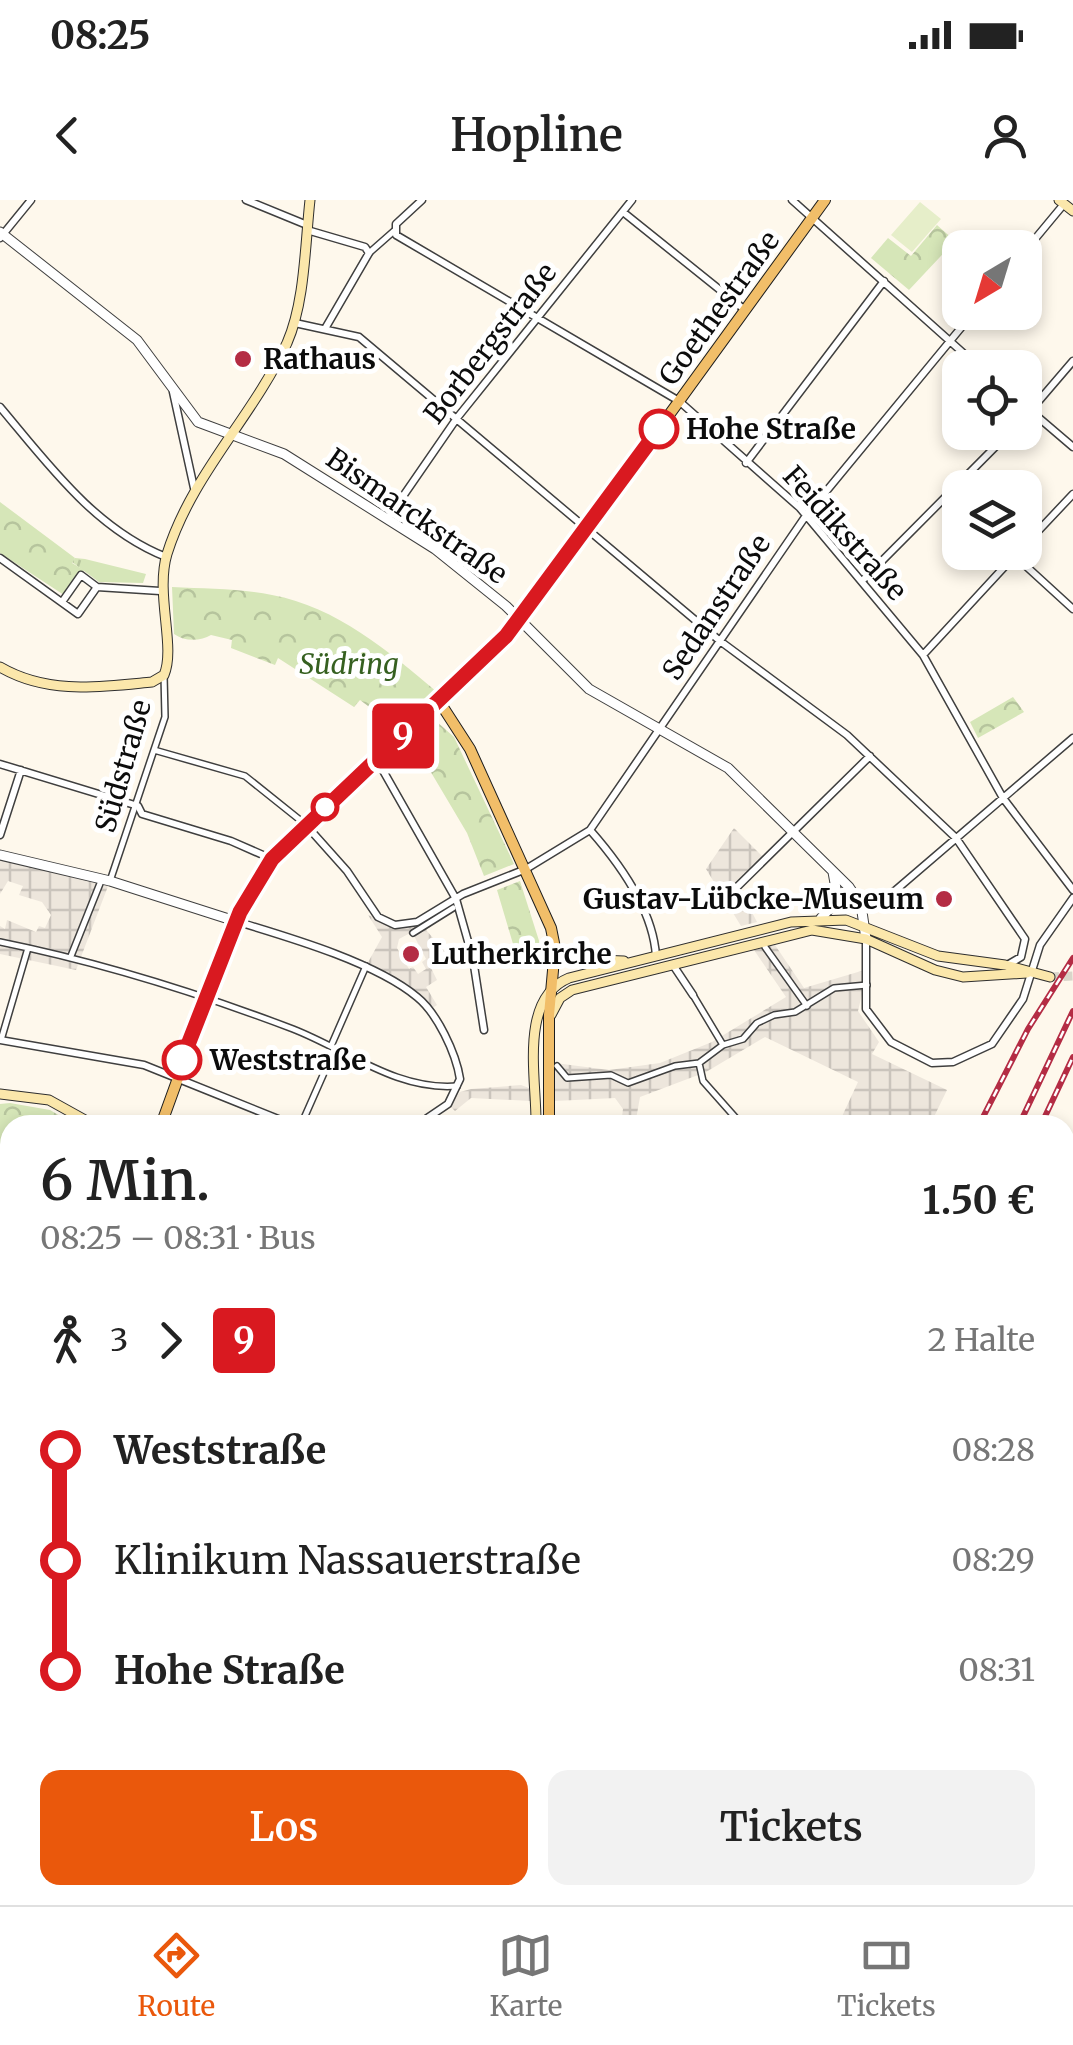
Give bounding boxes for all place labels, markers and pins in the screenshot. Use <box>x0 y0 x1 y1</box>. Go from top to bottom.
place label: Rathaus <box>263 341 376 377</box>
marker: Rathaus <box>232 348 254 370</box>
marker: Hohe Straße <box>640 410 678 448</box>
place label: Hohe Straße <box>686 411 856 447</box>
unlabelled marker <box>312 794 338 820</box>
place label: Gustav-Lübcke-Museum <box>583 881 924 917</box>
marker: Gustav-Lübcke-Museum <box>933 888 955 910</box>
place label: Lutherkirche <box>431 936 612 972</box>
marker: Lutherkirche <box>400 943 422 965</box>
marker: Weststraße <box>163 1041 201 1079</box>
place label: Weststraße <box>209 1042 366 1078</box>

